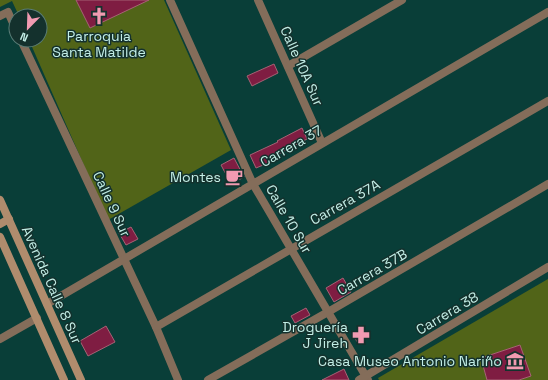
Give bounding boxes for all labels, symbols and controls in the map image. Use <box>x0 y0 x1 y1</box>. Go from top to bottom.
church icon: Parroquia Santa Matilde <box>89 6 109 26</box>
north arrow <box>8 8 48 48</box>
street label: Calle 10A Sur <box>276 23 328 109</box>
place label: Parroquia Santa Matilde <box>52 27 146 61</box>
text: N <box>18 29 30 45</box>
street label: Carrera 37 <box>257 121 325 171</box>
cafe icon: Montes <box>224 167 244 187</box>
street label: Calle 9 Sur <box>89 168 135 240</box>
place label: Montes <box>170 168 221 186</box>
street label: Carrera 37A <box>307 175 383 229</box>
street label: Calle 10 Sur <box>262 181 316 257</box>
street label: Avenida Calle 8 Sur <box>18 223 86 347</box>
street label: Carrera 37B <box>334 245 410 299</box>
street label: Carrera 38 <box>413 287 482 339</box>
place label: Droguería J Jireh <box>282 318 348 352</box>
pharmacy icon: Droguería J Jireh <box>351 325 371 345</box>
museum icon: Casa Museo Antonio Nariño <box>505 351 525 371</box>
place label: Casa Museo Antonio Nariño <box>318 352 502 370</box>

